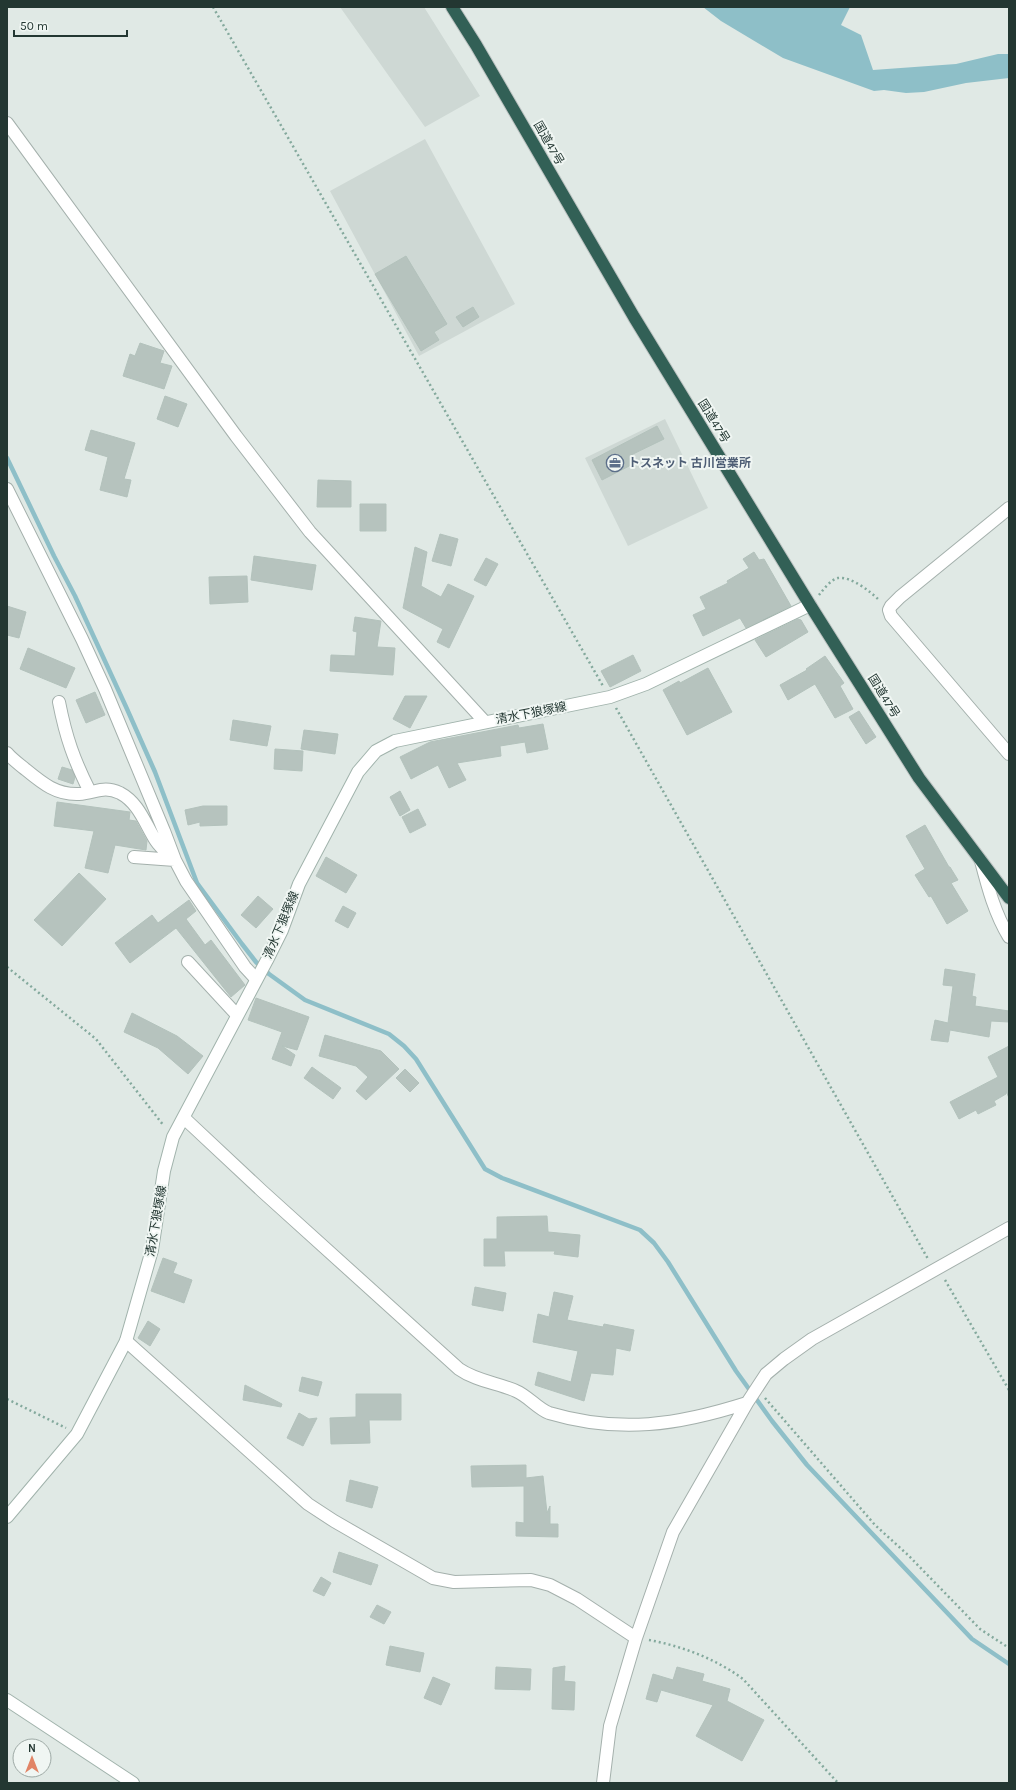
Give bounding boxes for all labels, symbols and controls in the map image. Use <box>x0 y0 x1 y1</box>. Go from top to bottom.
scale bar <box>14 12 127 38</box>
text: 50 m <box>20 19 48 33</box>
street label: 国道47号 <box>531 119 567 167</box>
street label: 国道47号 <box>695 397 733 445</box>
office icon: トスネット 古川営業所 <box>605 453 625 473</box>
place label: トスネット 古川営業所 <box>628 456 751 470</box>
street label: 国道47号 <box>865 672 903 720</box>
street label: 清水下狼塚線 <box>494 699 568 727</box>
street label: 清水下狼塚線 <box>260 889 302 961</box>
street label: 清水下狼塚線 <box>143 1184 169 1258</box>
north arrow <box>12 1738 52 1778</box>
text: N <box>28 1742 36 1755</box>

